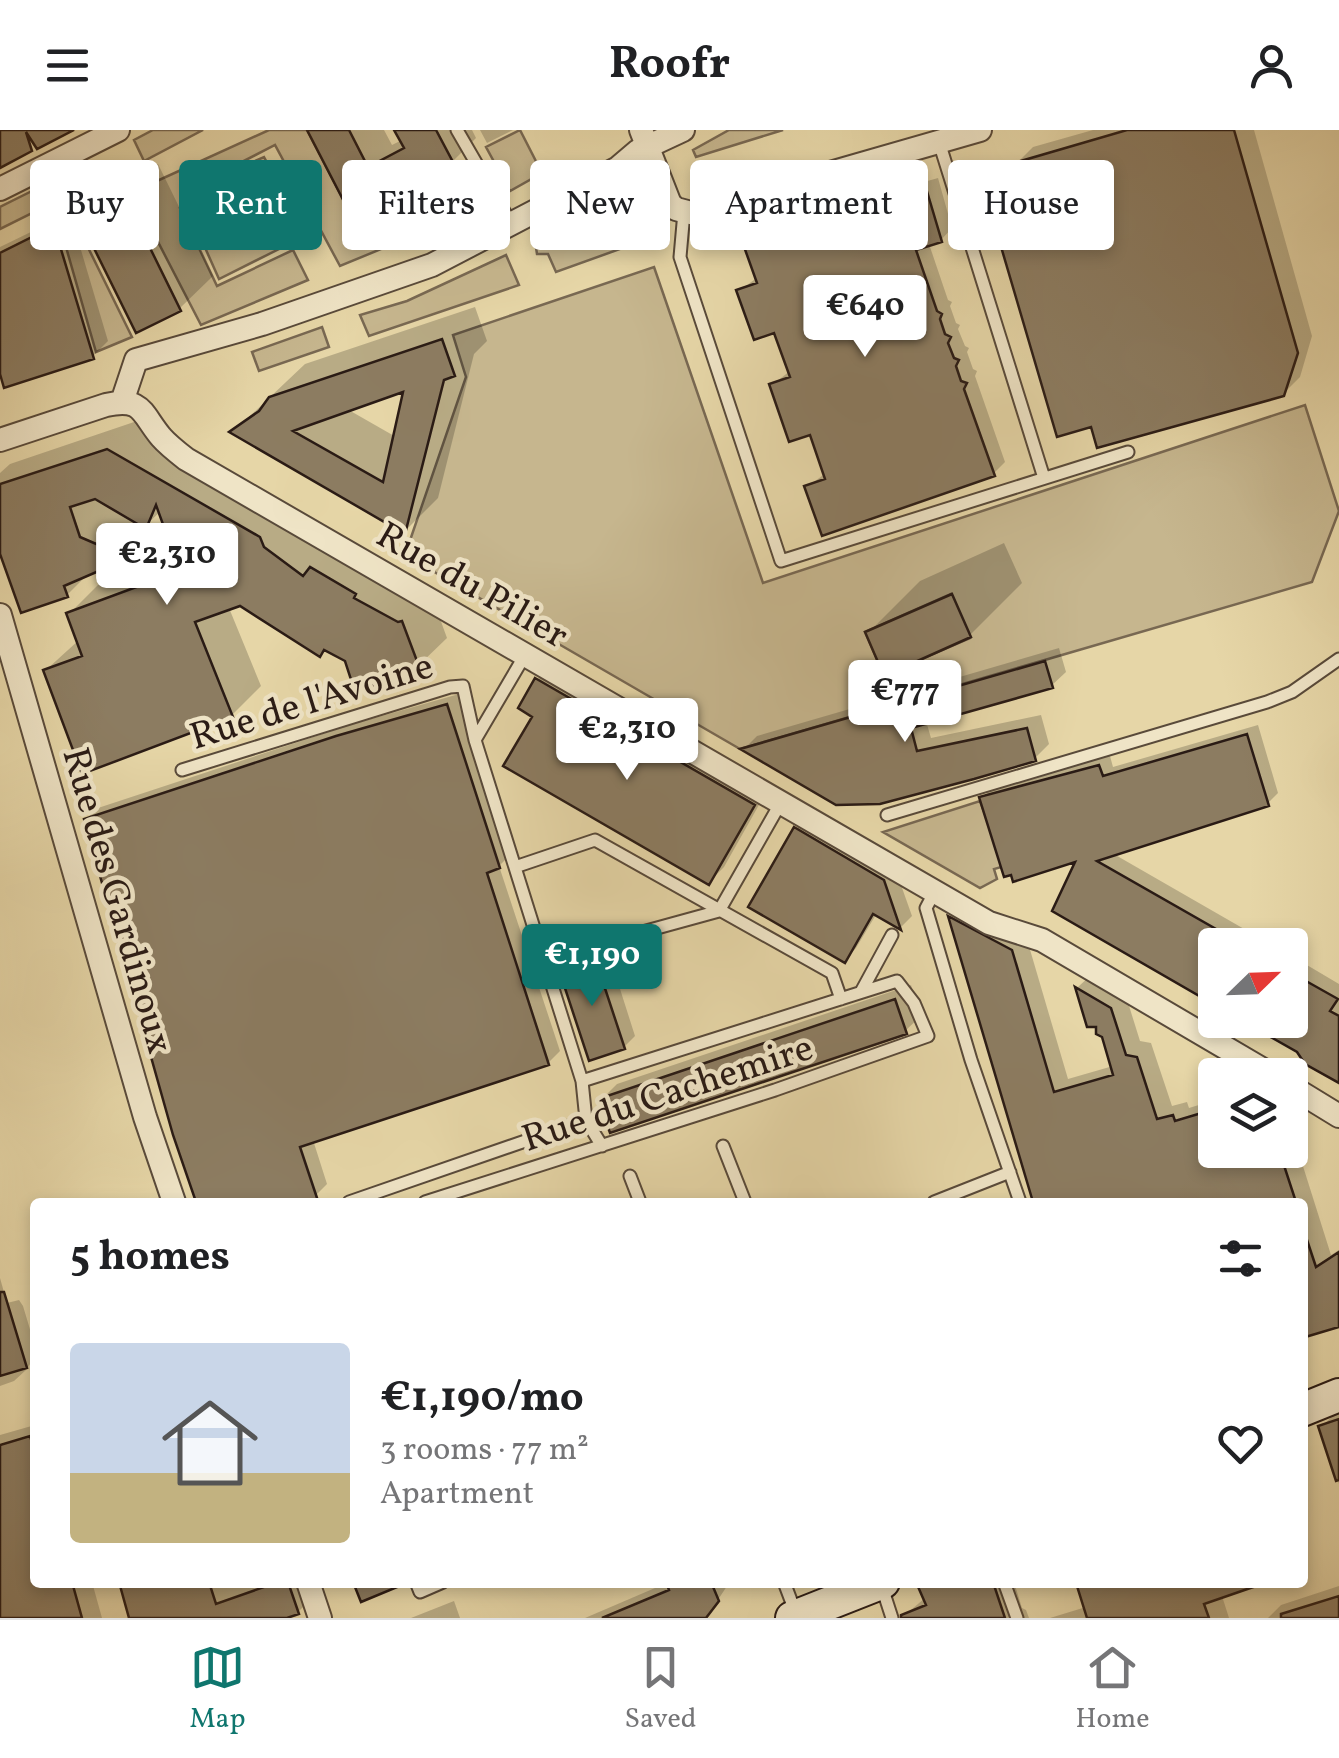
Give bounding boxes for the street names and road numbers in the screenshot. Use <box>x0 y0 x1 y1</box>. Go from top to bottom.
street label: Rue du Pilier <box>365 511 577 663</box>
street label: Rue de l'Avoine <box>184 641 440 765</box>
street label: Rue des Gardinoux <box>47 742 185 1060</box>
street label: Rue du Cachemire <box>516 1023 820 1167</box>

